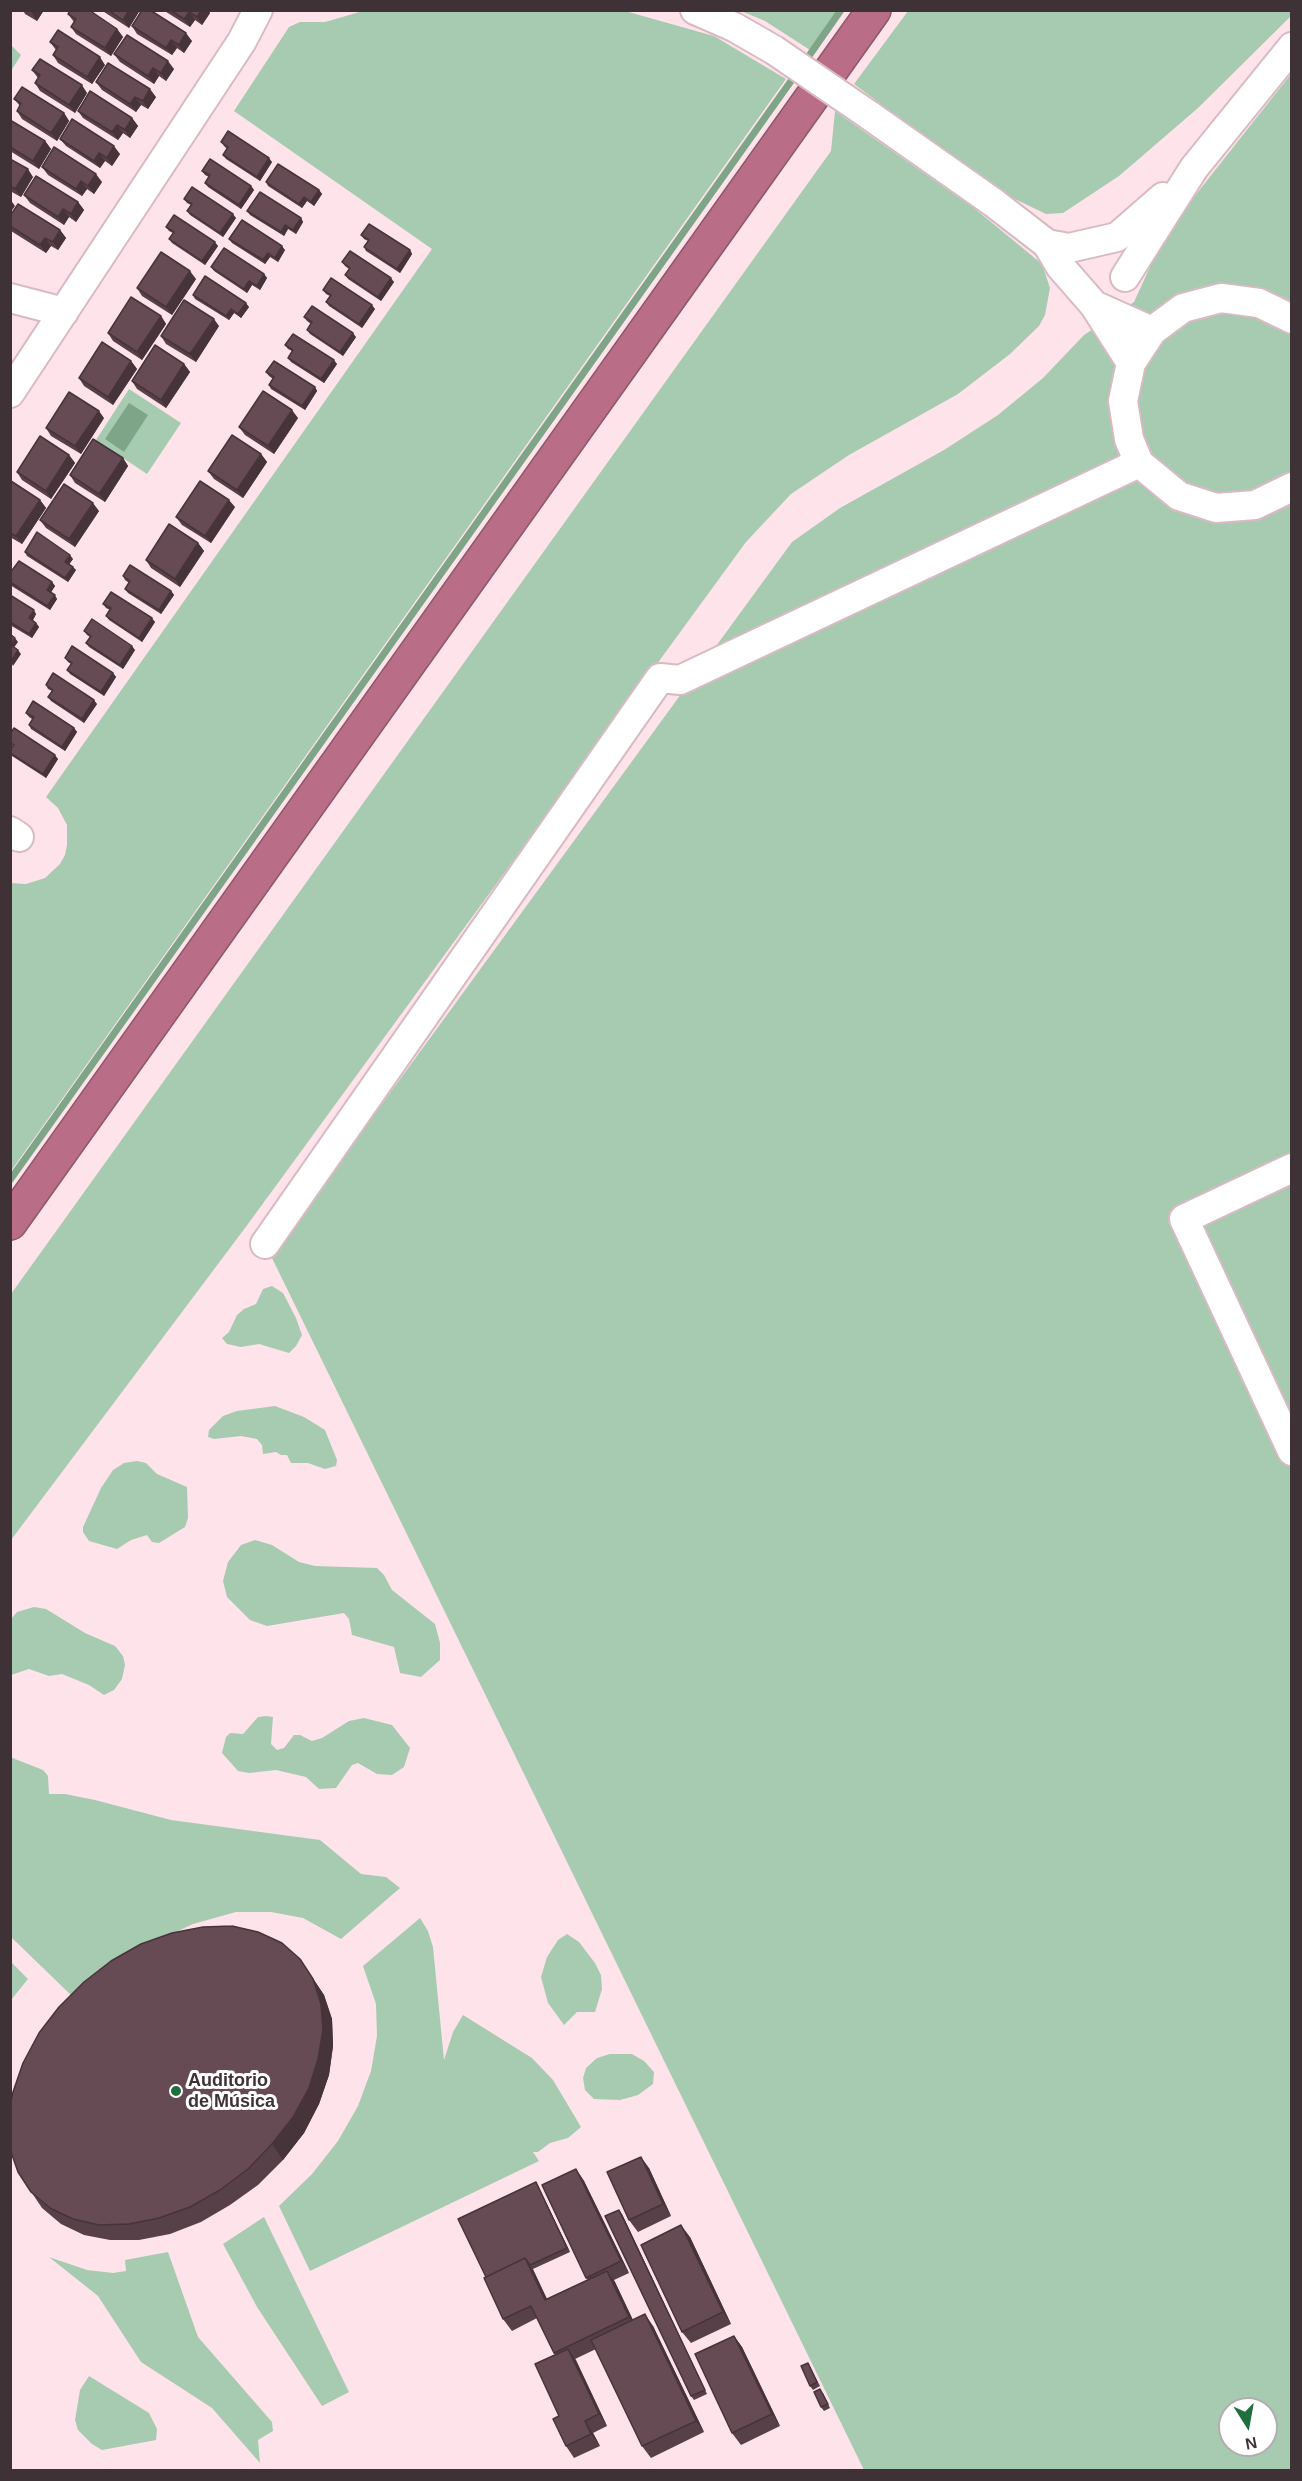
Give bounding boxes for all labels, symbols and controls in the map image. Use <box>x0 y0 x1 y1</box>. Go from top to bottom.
place label: Auditorio de Música <box>188 2070 275 2112</box>
marker: Auditorio de Música <box>169 2084 183 2098</box>
north arrow <box>1218 2397 1278 2457</box>
text: N <box>1244 2434 1258 2453</box>

